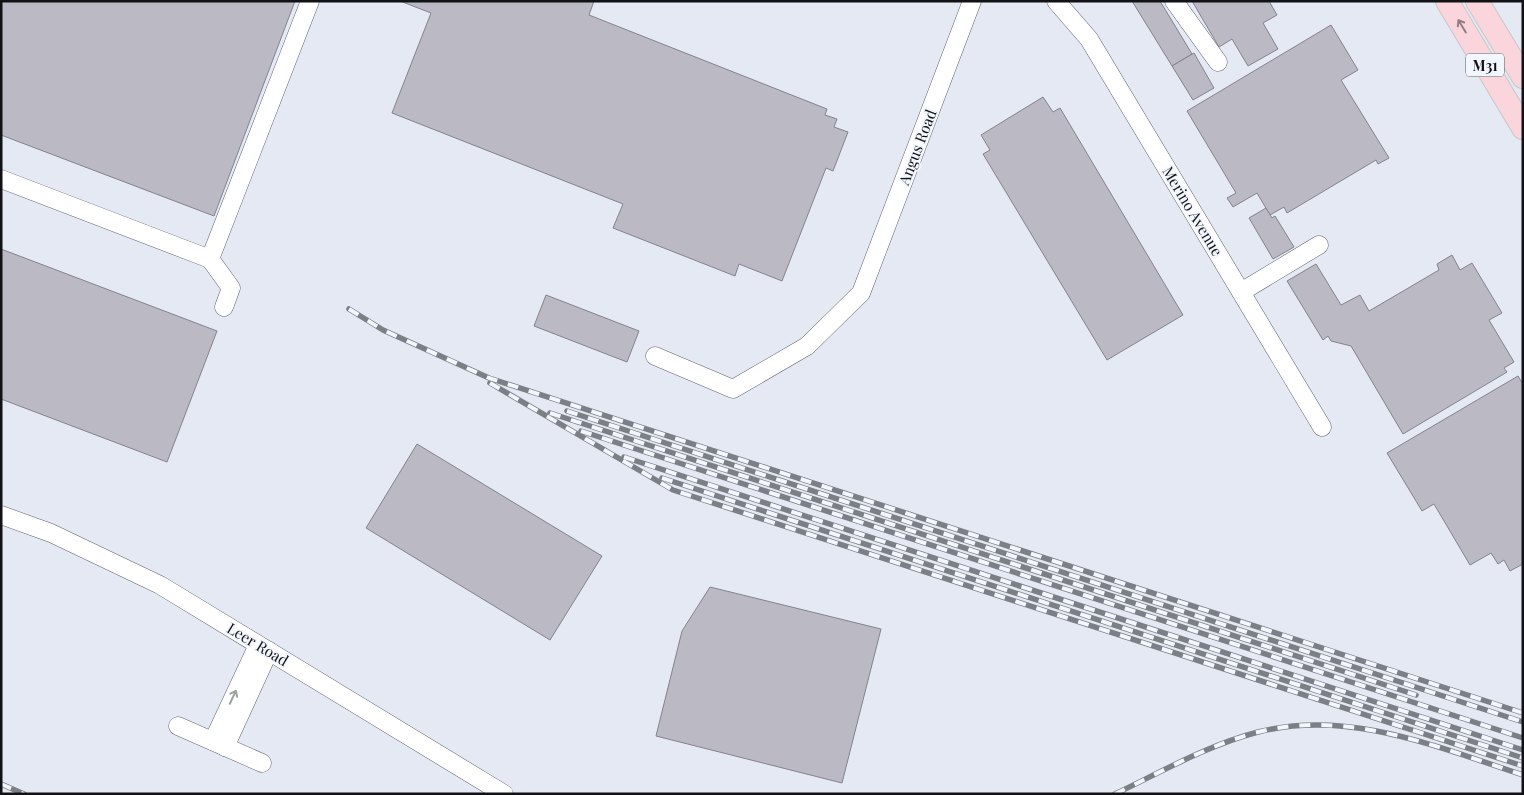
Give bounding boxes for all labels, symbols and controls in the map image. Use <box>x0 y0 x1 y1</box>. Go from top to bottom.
one-way arrow <box>1456 20 1466 34</box>
road number: M31 <box>1466 54 1504 76</box>
street label: Angus Road <box>893 106 941 189</box>
street label: Merino Avenue <box>1158 162 1228 260</box>
street label: Leer Road <box>224 618 293 670</box>
one-way arrow <box>229 690 239 705</box>

